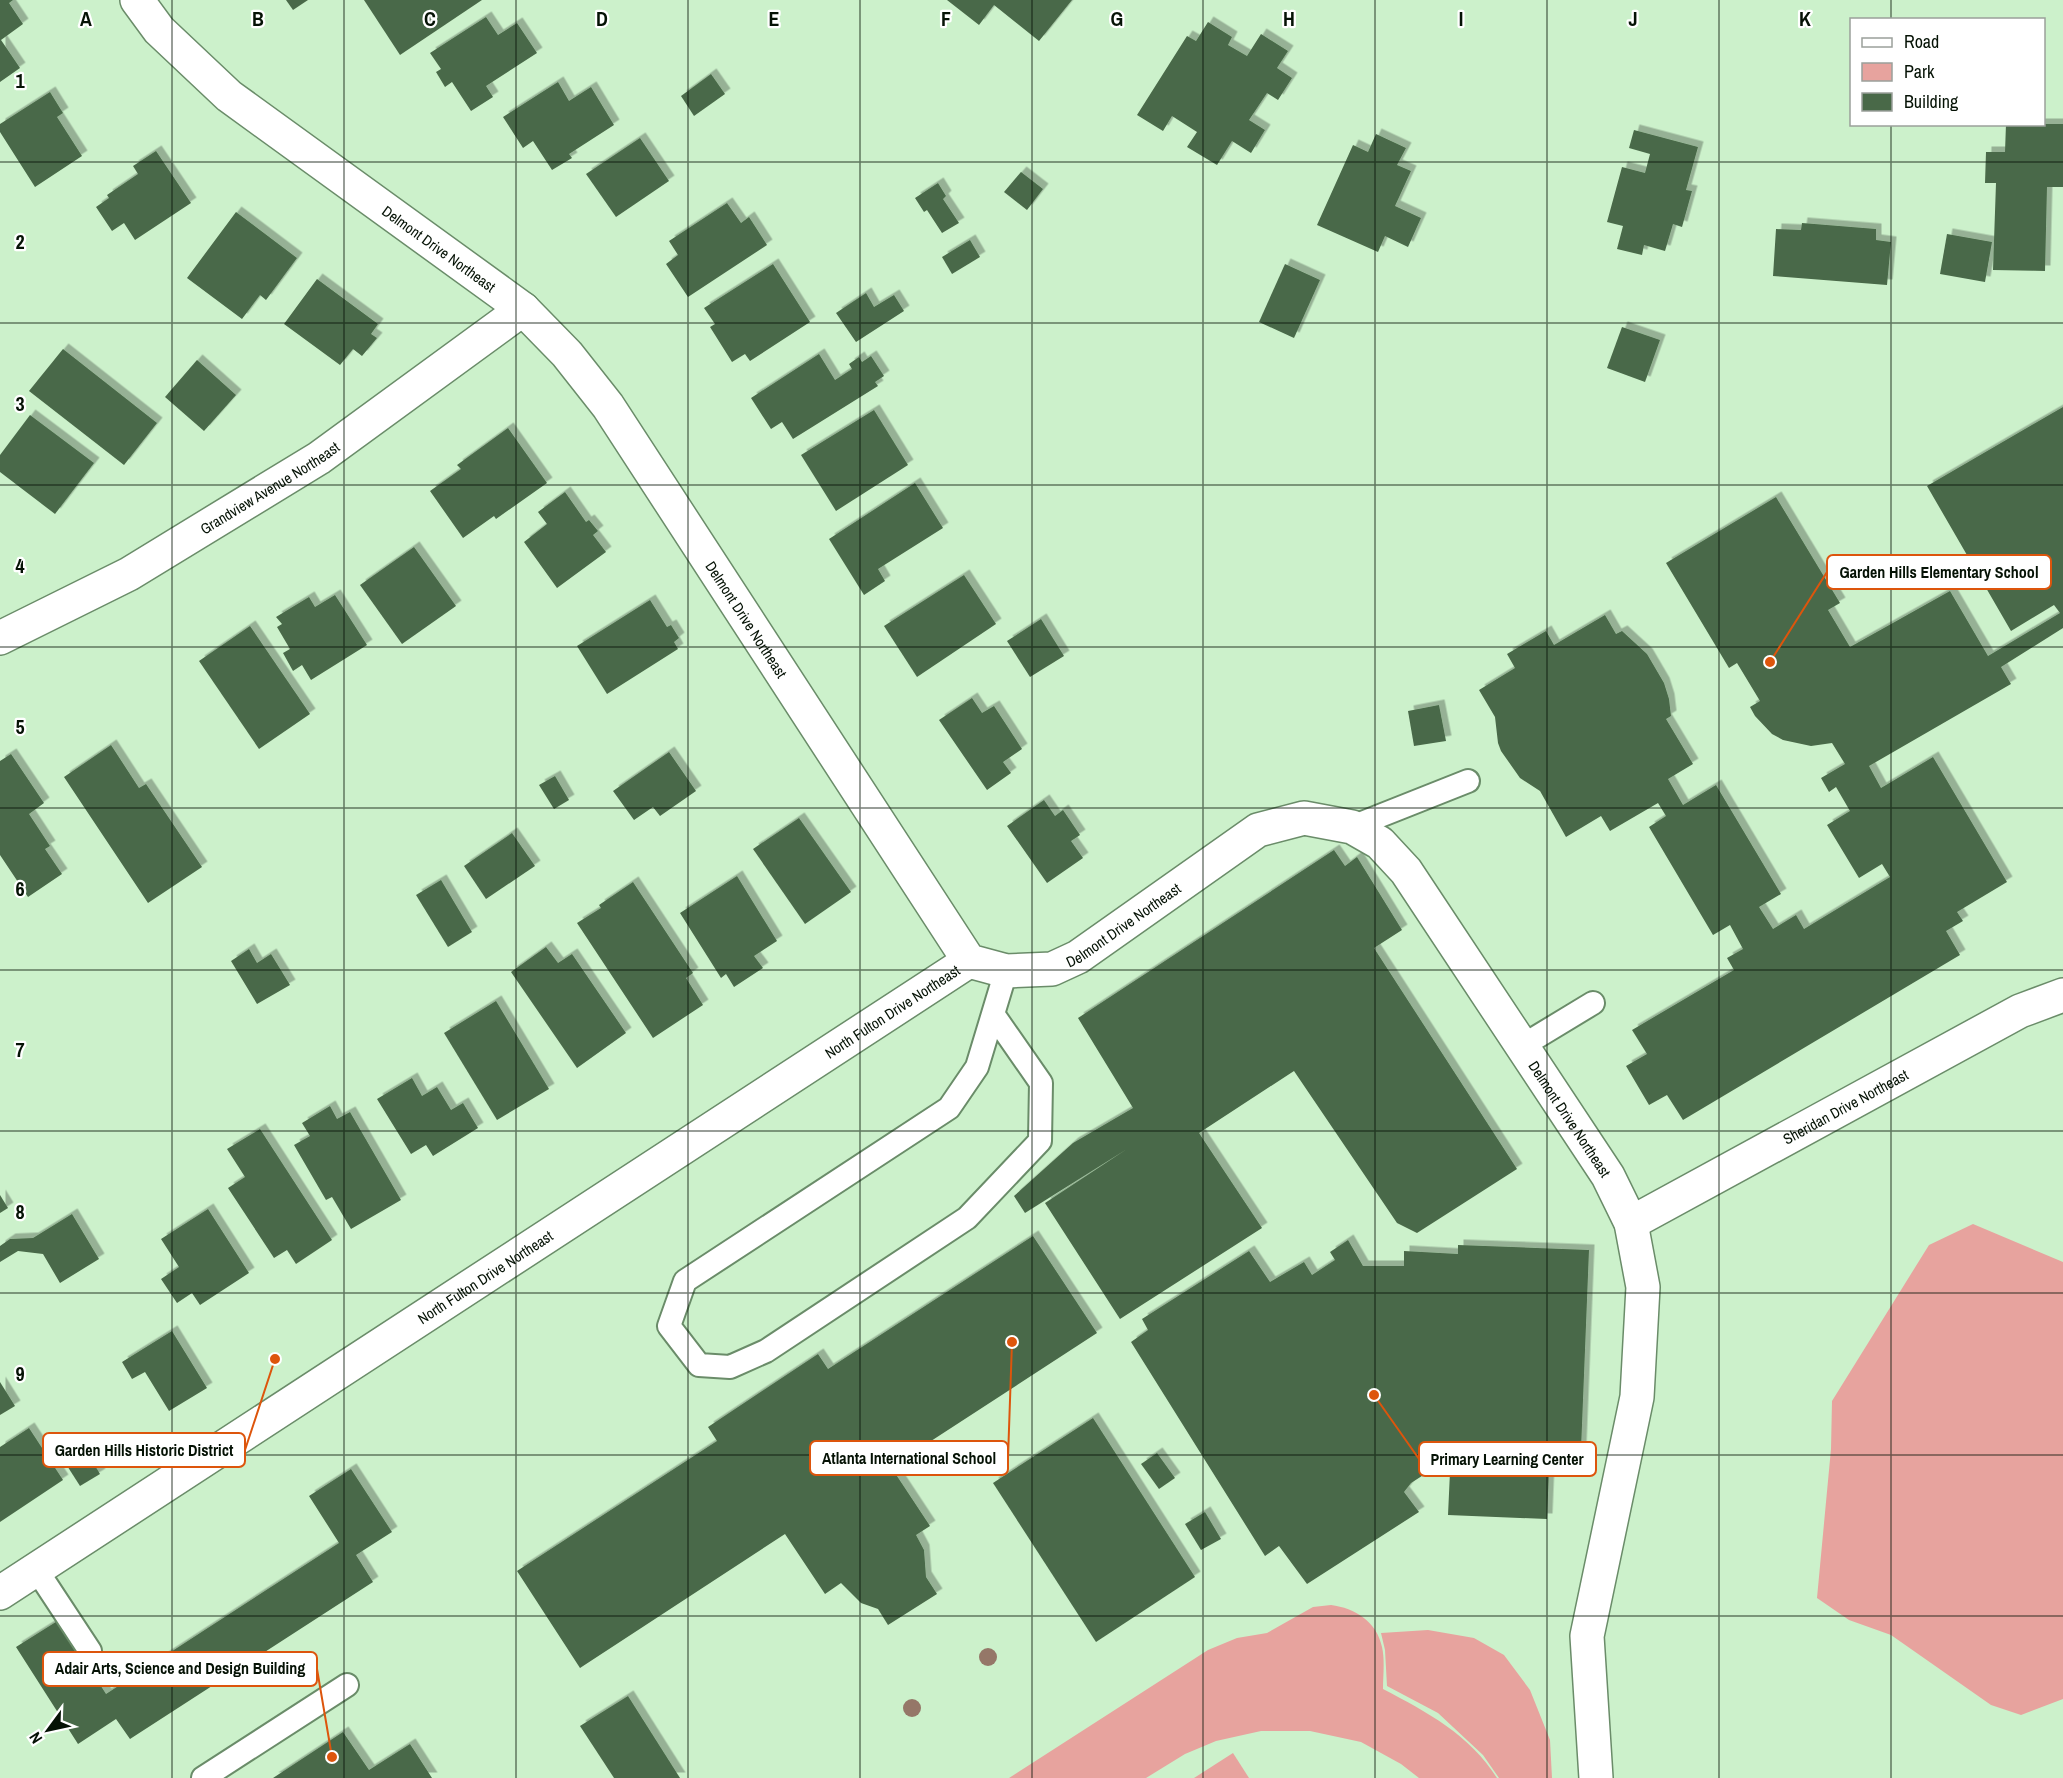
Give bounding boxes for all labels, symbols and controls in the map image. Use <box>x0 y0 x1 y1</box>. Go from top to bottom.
text: A <box>80 5 92 32</box>
text: B <box>252 5 264 32</box>
text: C <box>424 5 436 32</box>
text: D <box>596 5 608 32</box>
text: E <box>769 5 780 32</box>
text: F <box>941 5 951 32</box>
text: G <box>1111 5 1123 32</box>
text: H <box>1283 5 1295 32</box>
text: I <box>1459 5 1463 32</box>
text: J <box>1628 5 1638 32</box>
text: K <box>1799 5 1811 32</box>
legend <box>1850 18 2045 126</box>
text: Road <box>1904 29 1939 54</box>
text: Park <box>1904 59 1935 84</box>
text: 1 <box>15 67 25 94</box>
text: Building <box>1904 89 1959 114</box>
street label: Delmont Drive Northeast <box>378 200 501 297</box>
text: 2 <box>15 228 25 255</box>
text: 3 <box>15 390 25 417</box>
street label: Grandview Avenue Northeast <box>196 436 344 539</box>
text: 4 <box>15 552 25 579</box>
callout: Garden Hills Elementary School <box>1827 555 2051 589</box>
street label: Delmont Drive Northeast <box>701 557 793 682</box>
text: Garden Hills Elementary School <box>1839 561 2039 583</box>
text: 5 <box>15 713 25 740</box>
text: 6 <box>15 875 25 902</box>
street label: Delmont Drive Northeast <box>1062 877 1185 972</box>
street label: North Fulton Drive Northeast <box>820 959 964 1063</box>
text: 7 <box>15 1036 25 1063</box>
street label: Delmont Drive Northeast <box>1524 1056 1617 1182</box>
street label: Sheridan Drive Northeast <box>1779 1063 1912 1149</box>
text: 8 <box>15 1198 25 1225</box>
street label: North Fulton Drive Northeast <box>413 1225 557 1328</box>
text: 9 <box>15 1360 25 1387</box>
callout: Garden Hills Historic District <box>43 1433 245 1467</box>
text: Garden Hills Historic District <box>55 1439 234 1461</box>
callout: Atlanta International School <box>810 1441 1008 1475</box>
callout: Primary Learning Center <box>1419 1442 1596 1476</box>
text: Atlanta International School <box>822 1447 996 1469</box>
text: Primary Learning Center <box>1430 1448 1584 1470</box>
callout: Adair Arts, Science and Design Building <box>43 1652 317 1686</box>
text: Adair Arts, Science and Design Building <box>55 1657 305 1679</box>
north arrow <box>18 1700 78 1760</box>
text: N <box>24 1728 47 1748</box>

